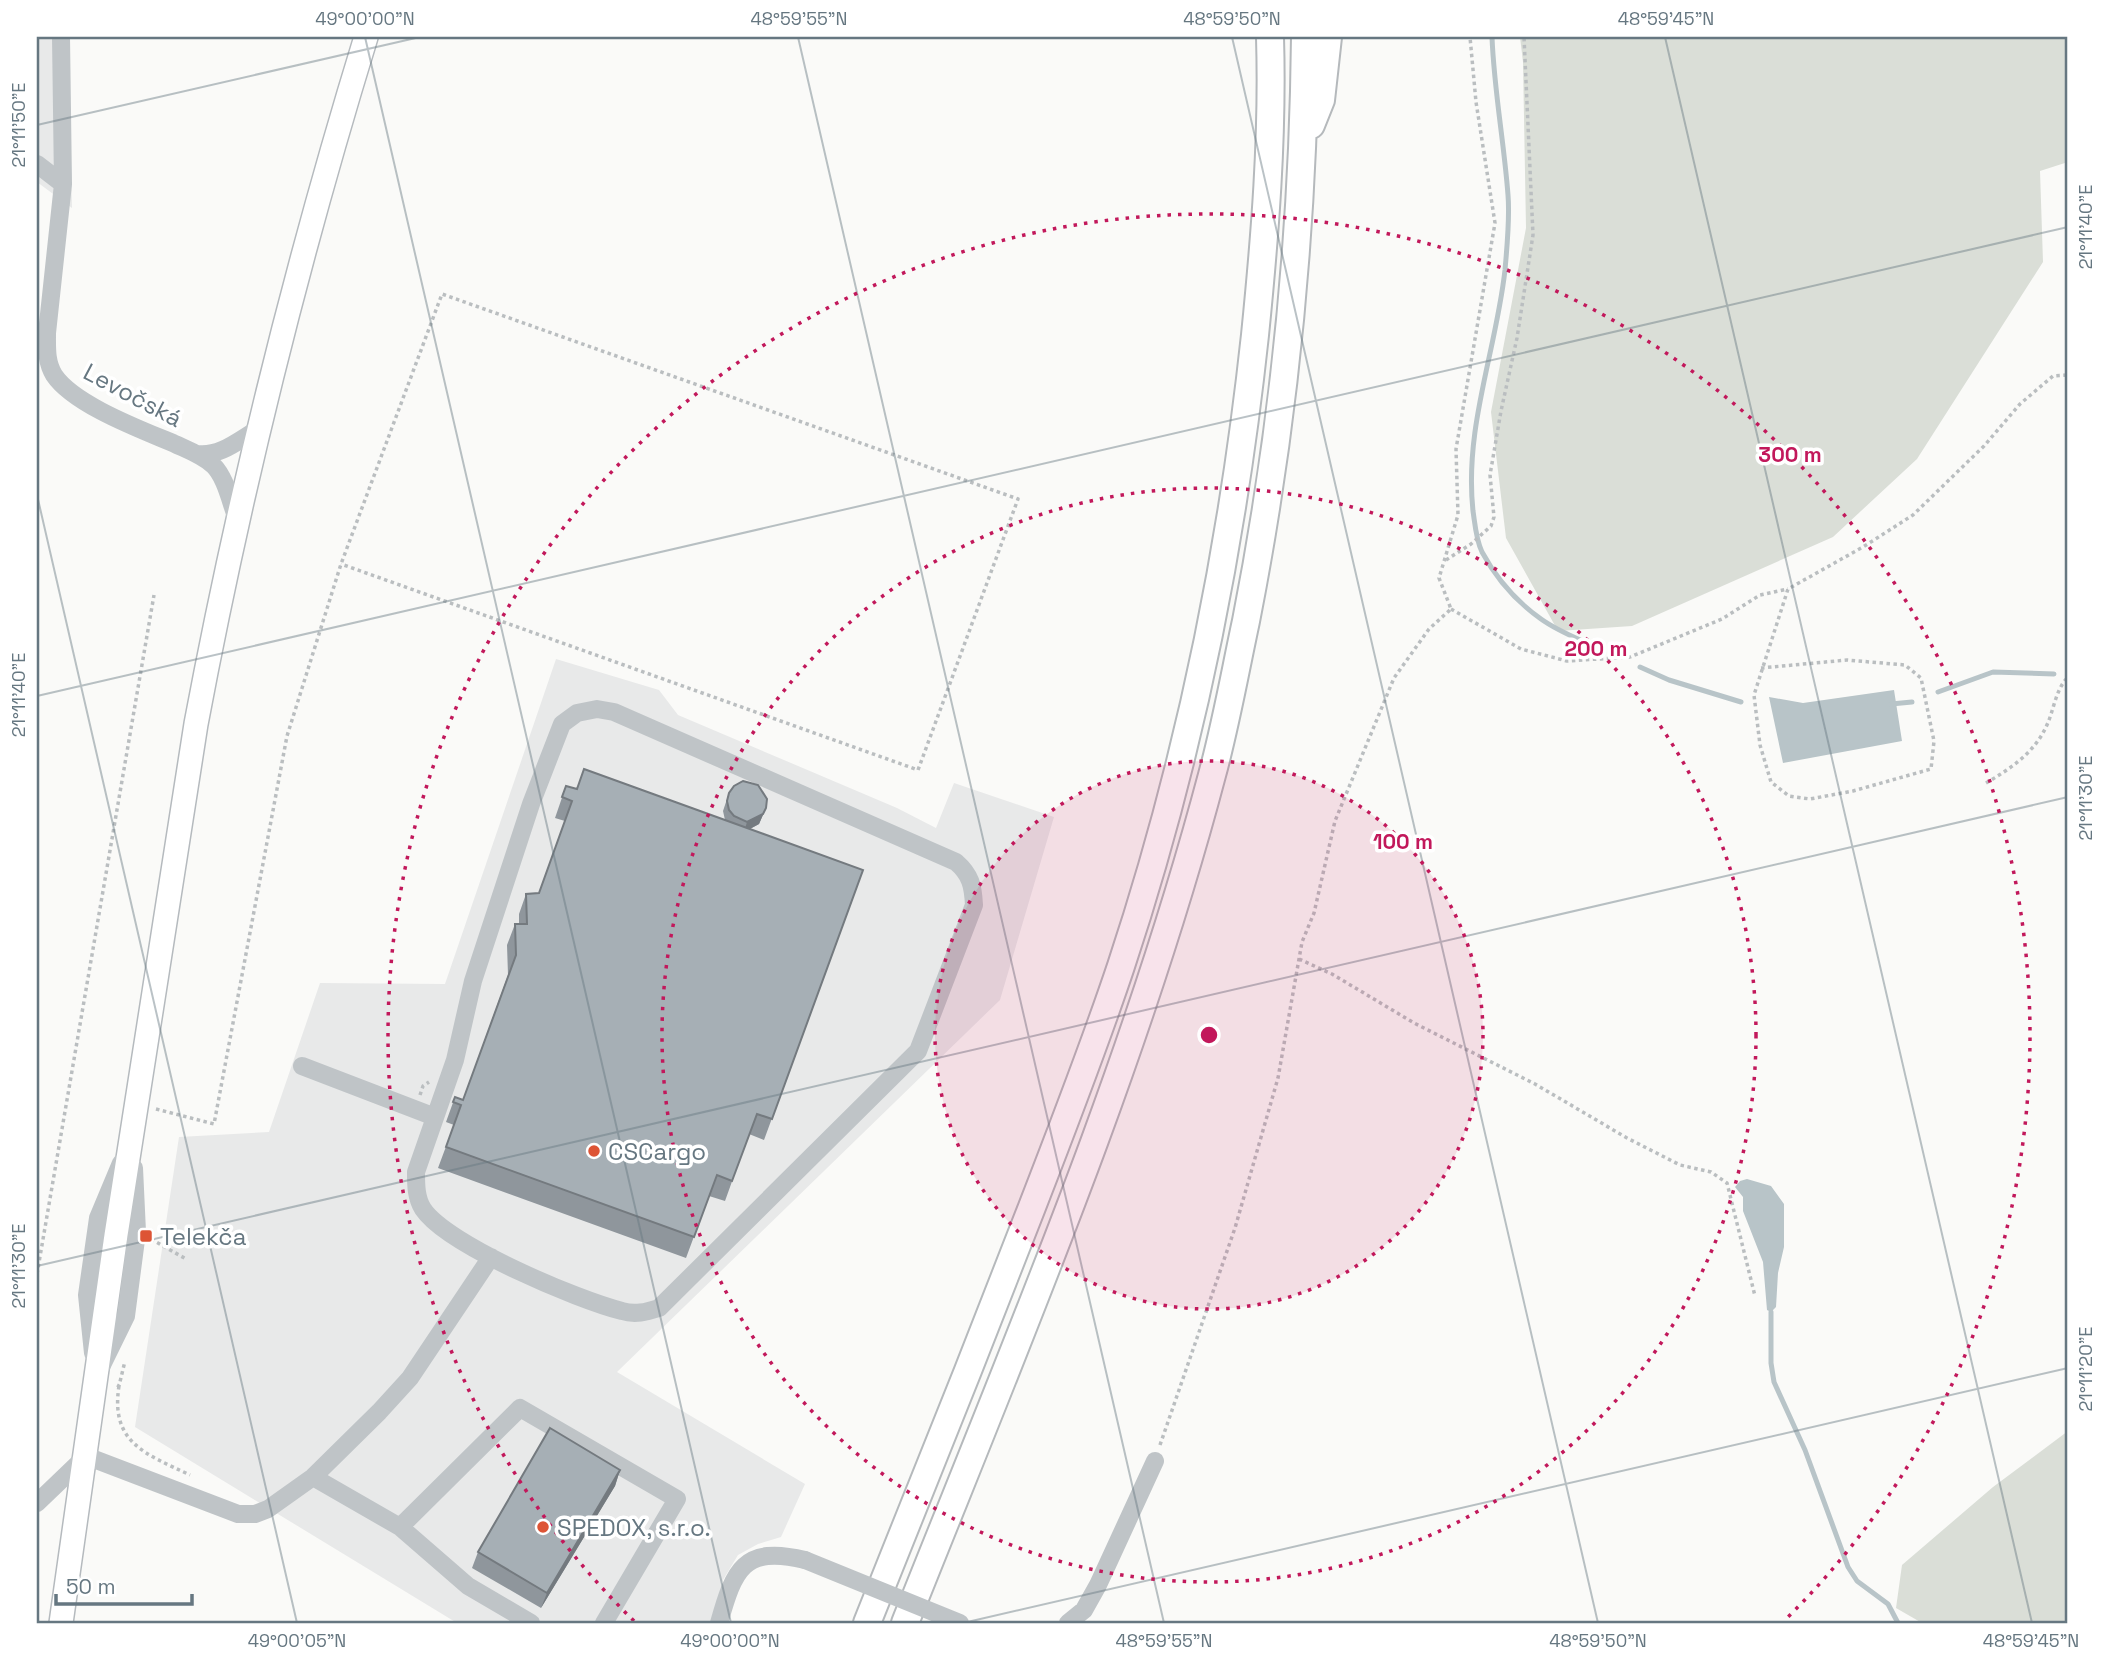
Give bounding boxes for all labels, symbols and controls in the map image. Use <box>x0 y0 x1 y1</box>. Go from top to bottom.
text: 49°00'00"N <box>315 7 415 30</box>
text: 48°59'55"N <box>751 7 847 30</box>
text: 48°59'50"N <box>1183 7 1281 30</box>
text: 48°59'45"N <box>1618 7 1714 30</box>
text: 21°11'50"E <box>7 83 30 167</box>
text: 21°11'40"E <box>2074 185 2097 269</box>
street label: Levočská <box>78 356 188 434</box>
text: 300 m <box>1758 441 1822 468</box>
text: 200 m <box>1565 635 1627 662</box>
text: 21°11'40"E <box>7 653 30 737</box>
text: 21°11'30"E <box>2074 756 2097 841</box>
text: 100 m <box>1373 828 1433 855</box>
centre of rings <box>1197 1023 1221 1047</box>
place label: CSCargo <box>608 1136 706 1167</box>
marker: CSCargo <box>586 1143 602 1159</box>
place label: Telekča <box>160 1221 247 1252</box>
text: 21°11'30"E <box>7 1224 30 1309</box>
marker: Telekča <box>138 1228 154 1244</box>
text: 21°11'20"E <box>2074 1327 2097 1411</box>
place label: SPEDOX, s.r.o. <box>557 1512 711 1543</box>
marker: SPEDOX, s.r.o. <box>535 1519 551 1535</box>
scale bar <box>56 1562 192 1606</box>
text: 50 m <box>66 1573 116 1600</box>
text: 49°00'05"N <box>248 1629 346 1652</box>
text: 49°00'00"N <box>680 1629 780 1652</box>
text: 48°59'55"N <box>1116 1629 1212 1652</box>
text: 48°59'50"N <box>1549 1629 1647 1652</box>
text: 48°59'45"N <box>1983 1629 2079 1652</box>

